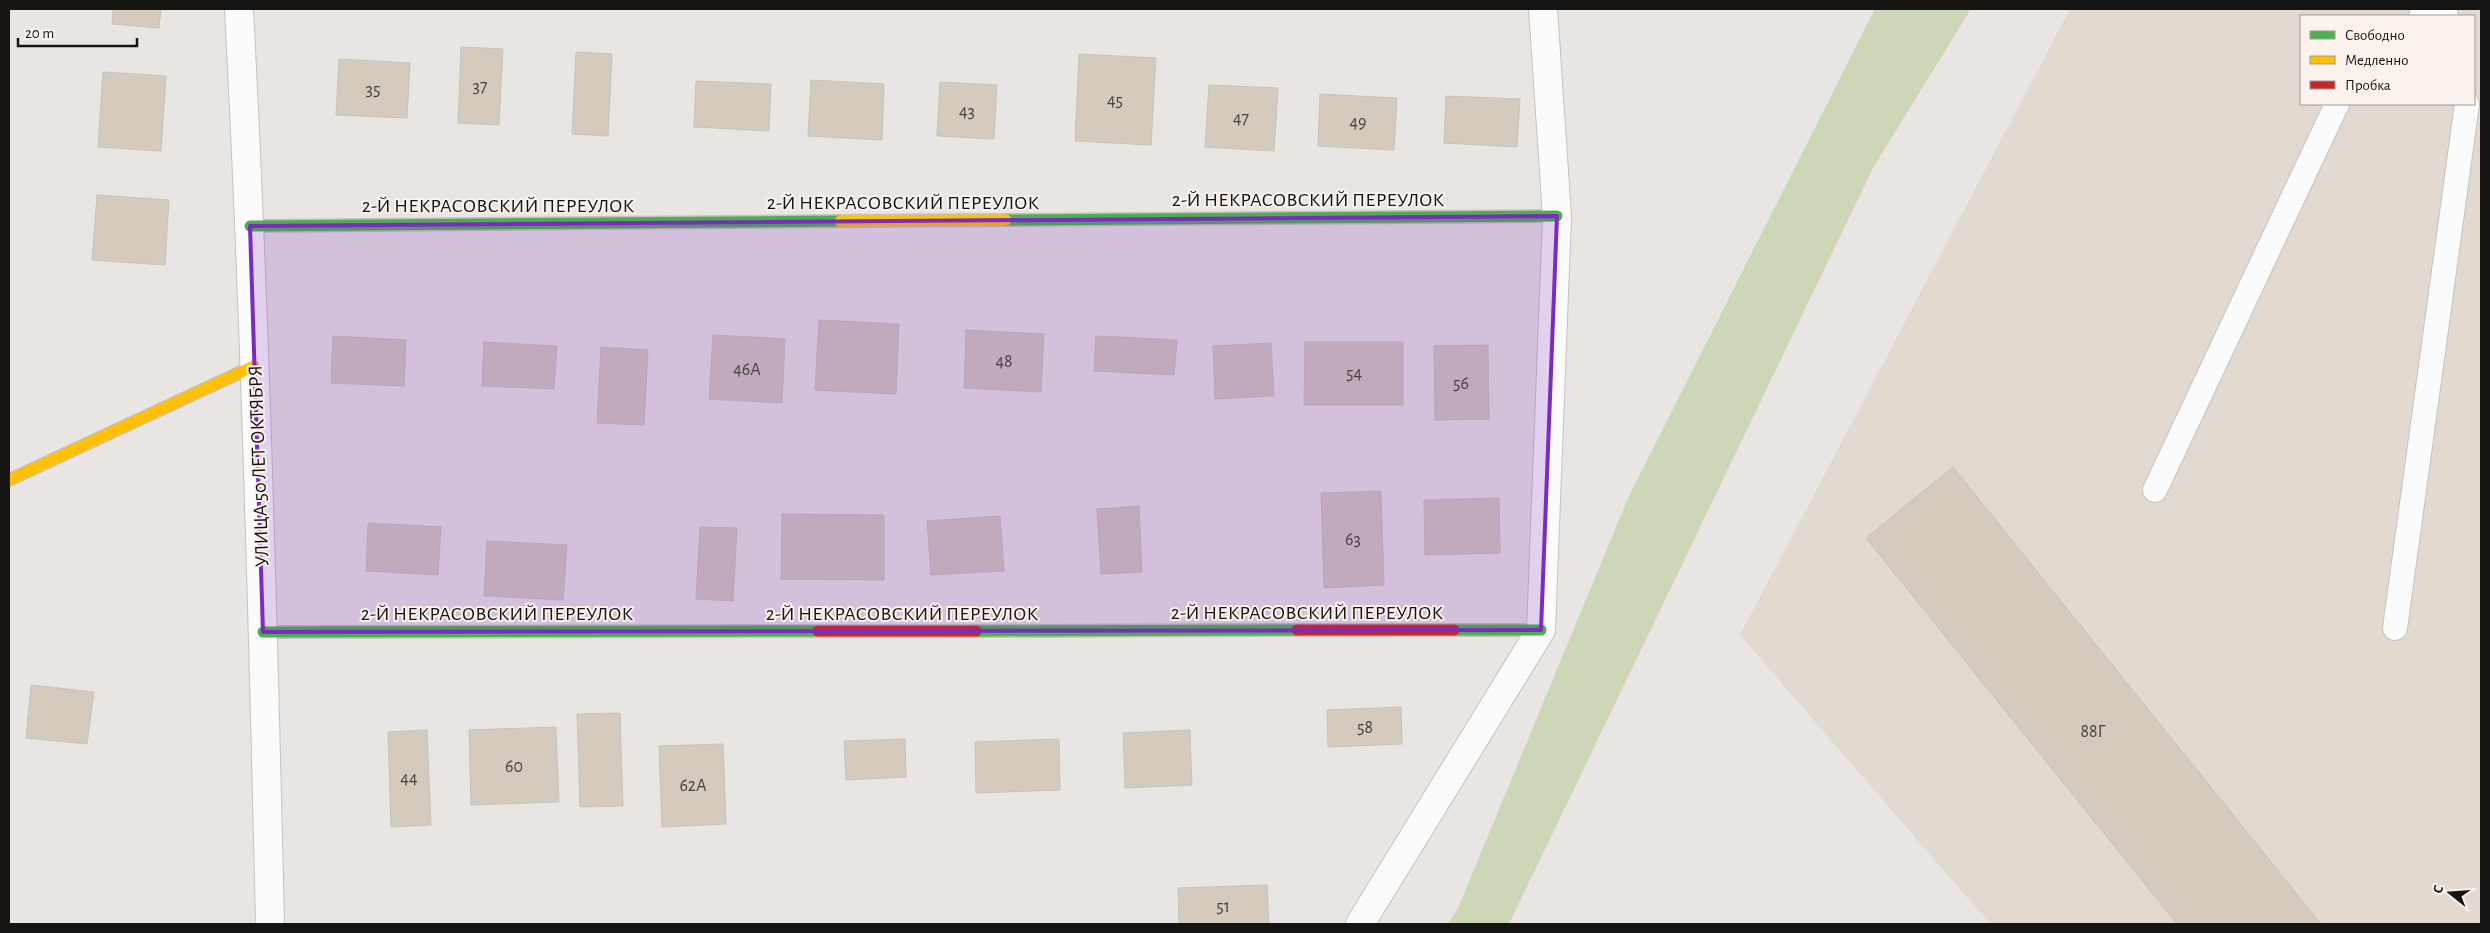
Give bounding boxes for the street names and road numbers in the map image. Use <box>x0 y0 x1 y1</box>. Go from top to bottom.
street label: 2-Й НЕКРАСОВСКИЙ ПЕРЕУЛОК <box>1172 190 1445 210</box>
street label: 2-Й НЕКРАСОВСКИЙ ПЕРЕУЛОК <box>767 193 1040 213</box>
street label: 2-Й НЕКРАСОВСКИЙ ПЕРЕУЛОК <box>362 196 635 216</box>
street label: УЛИЦА 50 ЛЕТ ОКТЯБРЯ <box>245 365 273 567</box>
street label: 2-Й НЕКРАСОВСКИЙ ПЕРЕУЛОК <box>1171 603 1444 623</box>
street label: 2-Й НЕКРАСОВСКИЙ ПЕРЕУЛОК <box>361 604 634 624</box>
street label: 2-Й НЕКРАСОВСКИЙ ПЕРЕУЛОК <box>766 604 1039 624</box>

